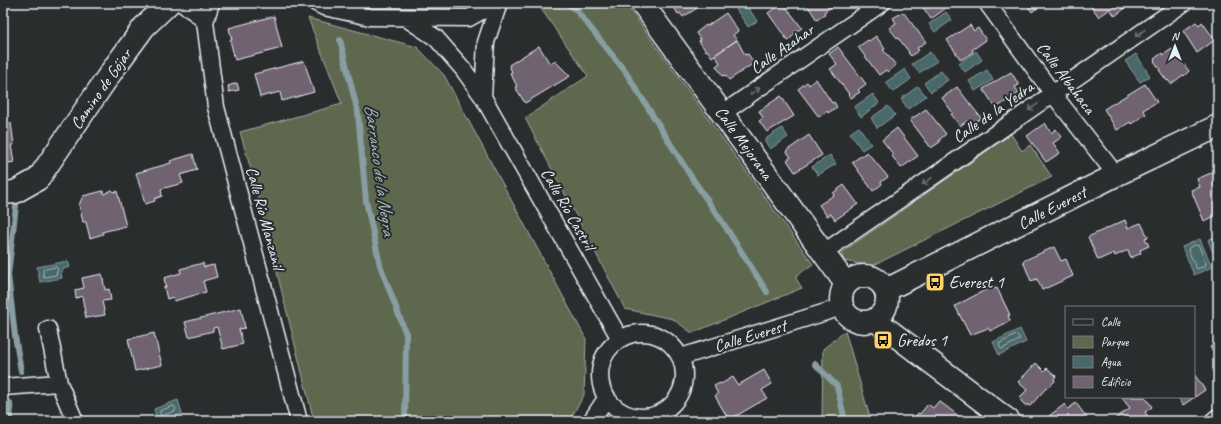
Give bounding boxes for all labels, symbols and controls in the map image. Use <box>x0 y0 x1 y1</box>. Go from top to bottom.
street label: Calle Azahar <box>746 18 820 79</box>
north arrow <box>1155 26 1195 66</box>
one-way arrow <box>1135 29 1146 37</box>
text: N <box>1172 29 1181 43</box>
street label: Calle Albahaca <box>1032 38 1101 119</box>
street label: Camino de Gójar <box>66 43 138 133</box>
street label: Calle de la Yedra <box>948 75 1039 148</box>
one-way arrow <box>749 87 760 95</box>
street label: Calle Mejorana <box>710 102 779 185</box>
water label: Barranco de la Negra <box>360 103 400 239</box>
one-way arrow <box>1028 103 1039 111</box>
street label: Calle Río Manzanil <box>241 164 290 275</box>
street label: Calle Río Castril <box>536 164 601 256</box>
one-way arrow <box>921 177 932 185</box>
street label: Calle Everest <box>1014 181 1092 234</box>
bus stop icon: Everest 1 <box>924 271 946 293</box>
place label: Everest 1 <box>949 272 1005 293</box>
legend <box>1065 306 1195 398</box>
street label: Calle Everest <box>712 314 791 357</box>
text: Calle <box>1101 314 1121 330</box>
bus stop icon: Gredos 1 <box>872 329 894 351</box>
place label: Gredos 1 <box>897 330 949 351</box>
text: Parque <box>1101 334 1130 350</box>
text: Agua <box>1101 354 1122 370</box>
text: Edificio <box>1101 374 1131 390</box>

